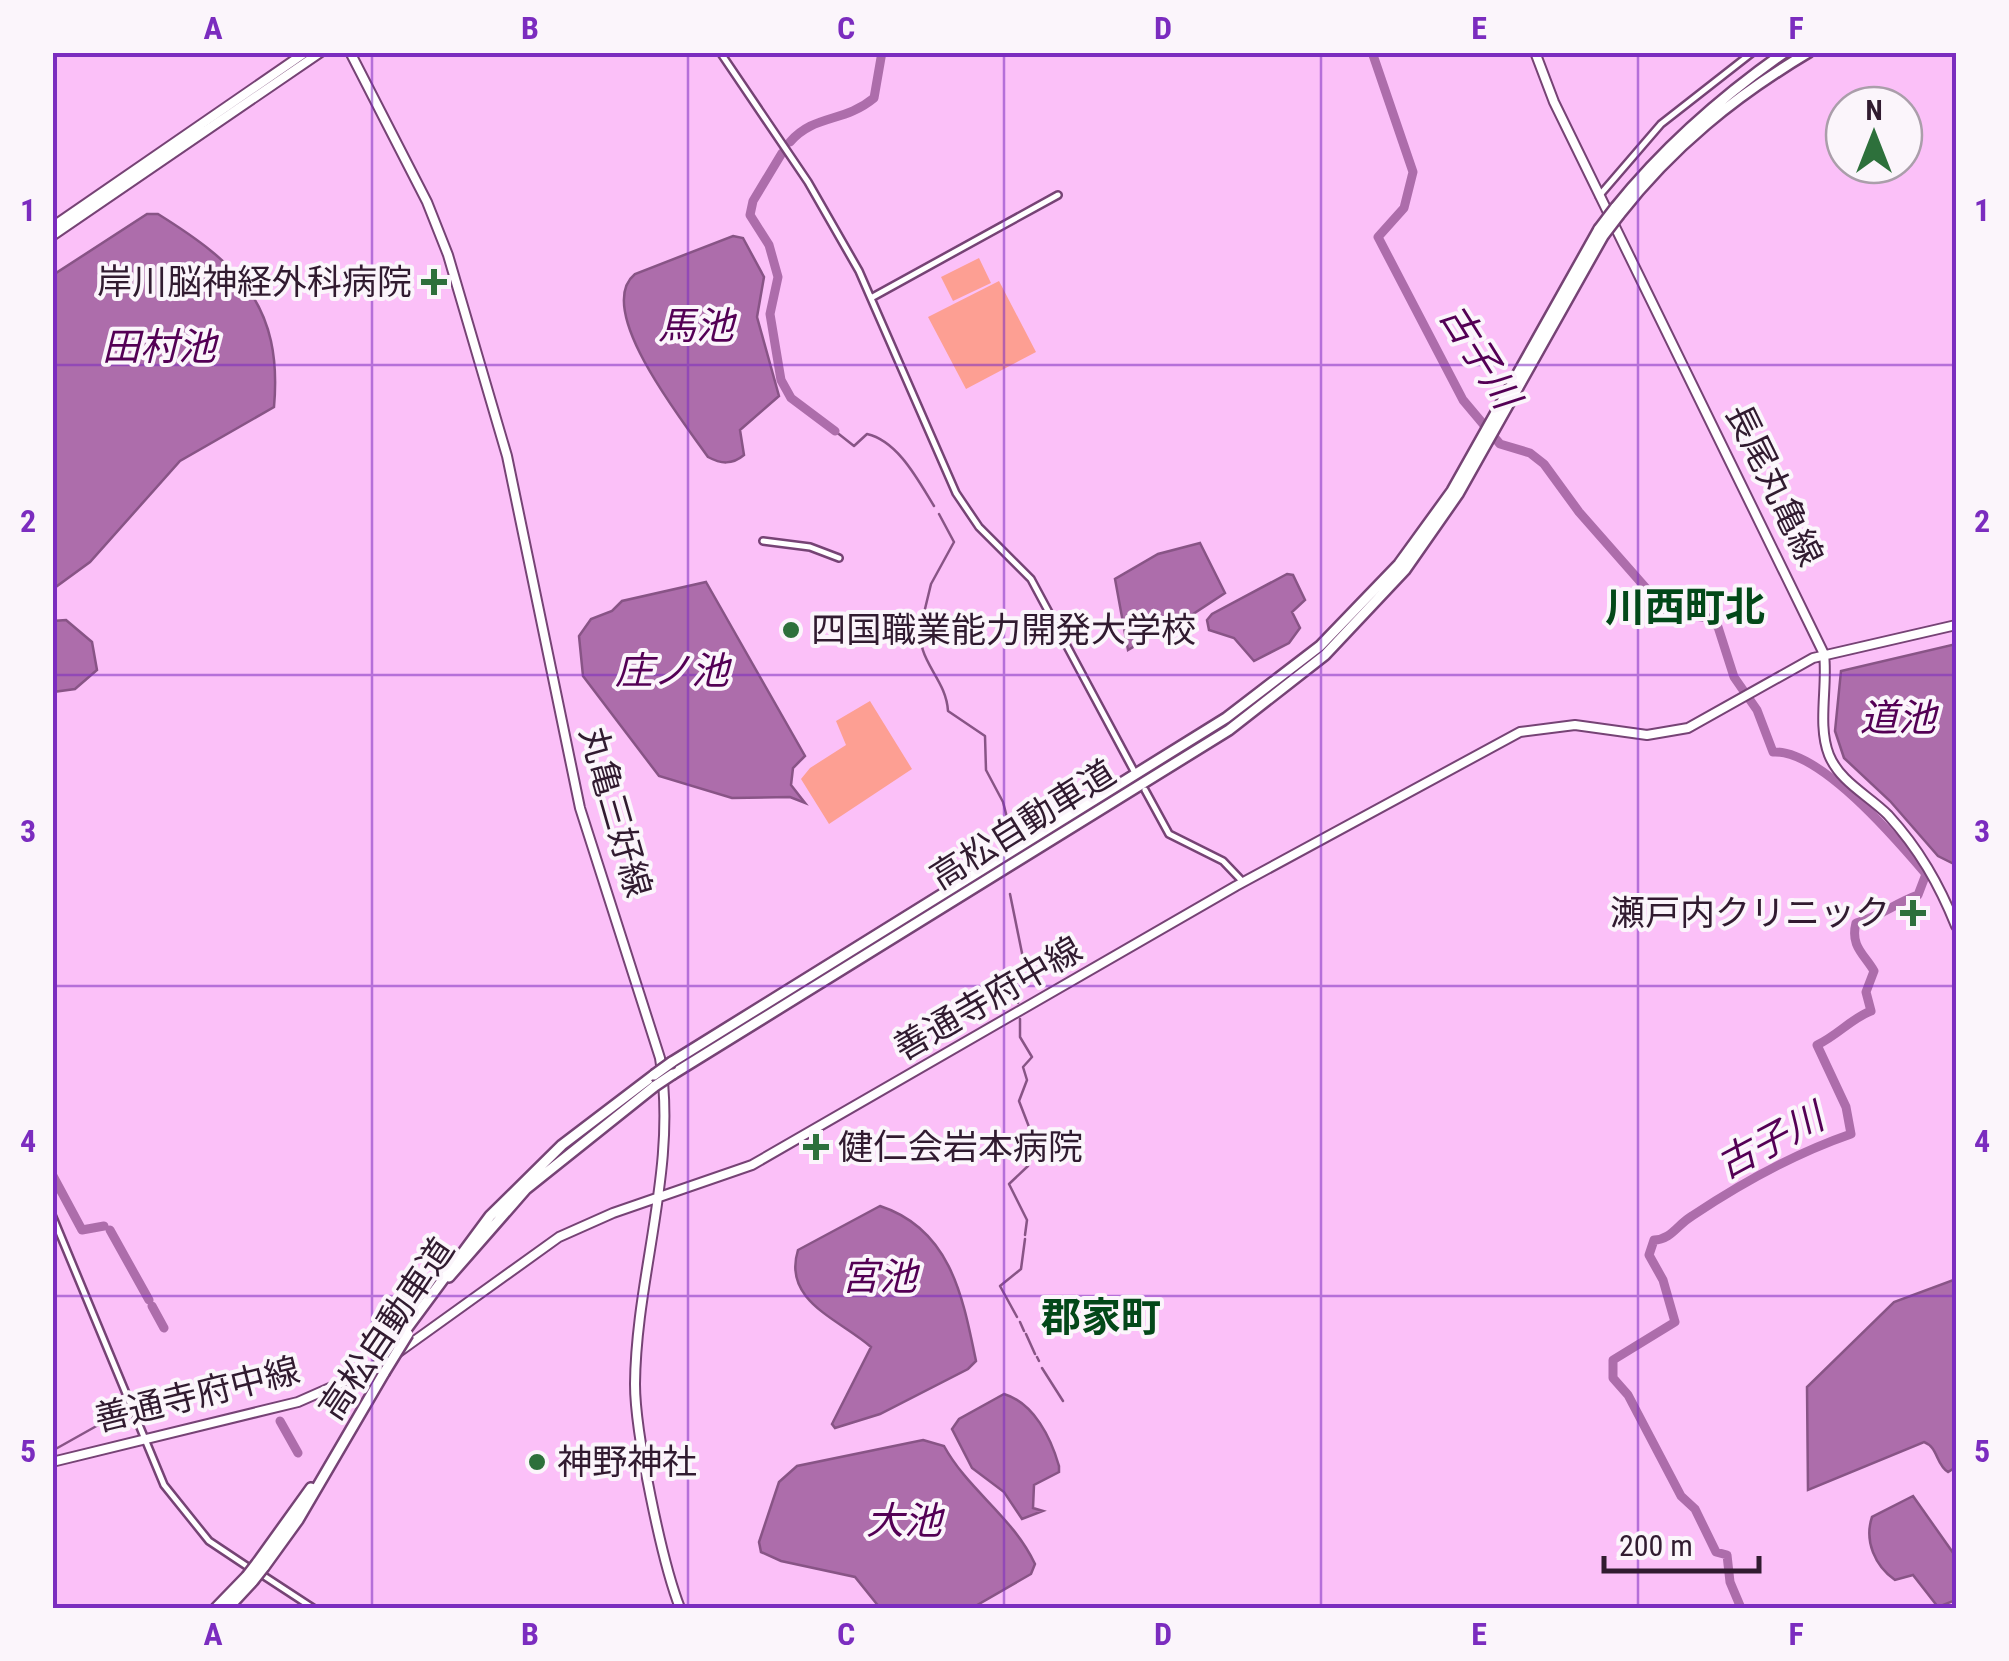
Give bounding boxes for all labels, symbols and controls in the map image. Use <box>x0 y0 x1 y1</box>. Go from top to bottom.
text: A <box>203 9 223 47</box>
text: B <box>521 9 539 47</box>
text: C <box>837 9 855 47</box>
text: D <box>1154 9 1172 47</box>
text: E <box>1471 9 1487 47</box>
text: F <box>1788 9 1804 47</box>
north arrow <box>1824 85 1924 185</box>
text: N <box>1865 94 1883 127</box>
text: 1 <box>20 191 36 229</box>
text: 1 <box>1974 191 1990 229</box>
place label: 岸川脳神経外科病院 <box>97 262 412 303</box>
marker: 岸川脳神経外科病院 <box>421 269 447 295</box>
water label: 古子川 <box>1431 296 1531 419</box>
water label: 馬池 <box>658 304 738 348</box>
water label: 田村池 <box>102 325 220 369</box>
street label: 長尾丸亀線 <box>1717 397 1831 573</box>
text: 2 <box>20 502 36 540</box>
text: 2 <box>1974 502 1990 540</box>
district label: 川西町北 <box>1605 584 1765 631</box>
place label: 四国職業能力開発大学校 <box>811 610 1196 651</box>
marker: 四国職業能力開発大学校 <box>780 619 802 641</box>
water label: 庄ノ池 <box>615 649 733 693</box>
water label: 道池 <box>1860 696 1940 740</box>
street label: 丸亀三好線 <box>571 722 659 902</box>
street label: 高松自動車道 <box>923 752 1123 898</box>
text: 3 <box>20 812 36 850</box>
text: 3 <box>1974 812 1990 850</box>
place label: 瀬戸内クリニック <box>1610 893 1890 934</box>
marker: 瀬戸内クリニック <box>1900 900 1926 926</box>
street label: 善通寺府中線 <box>887 929 1089 1069</box>
water label: 古子川 <box>1709 1093 1834 1187</box>
text: 4 <box>20 1122 36 1160</box>
text: 4 <box>1974 1122 1990 1160</box>
place label: 健仁会岩本病院 <box>838 1127 1083 1168</box>
marker: 健仁会岩本病院 <box>803 1134 829 1160</box>
street label: 高松自動車道 <box>311 1230 463 1428</box>
water label: 宮池 <box>841 1255 921 1299</box>
district label: 郡家町 <box>1041 1294 1161 1341</box>
street label: 善通寺府中線 <box>90 1350 304 1440</box>
text: 5 <box>20 1432 36 1470</box>
text: 5 <box>1974 1432 1990 1470</box>
place label: 神野神社 <box>557 1442 697 1483</box>
marker: 神野神社 <box>526 1451 548 1473</box>
water label: 大池 <box>866 1499 946 1543</box>
scale bar <box>1604 1511 1759 1573</box>
text: 200 m <box>1619 1528 1693 1563</box>
text: A <box>203 1615 223 1653</box>
text: B <box>521 1615 539 1653</box>
text: C <box>837 1615 855 1653</box>
text: D <box>1154 1615 1172 1653</box>
text: E <box>1471 1615 1487 1653</box>
text: F <box>1788 1615 1804 1653</box>

